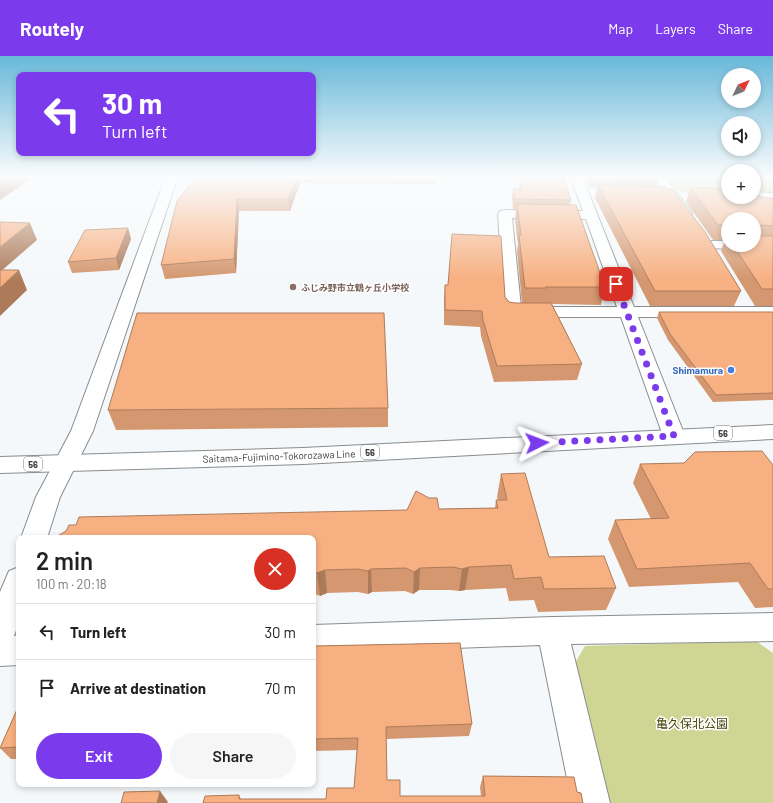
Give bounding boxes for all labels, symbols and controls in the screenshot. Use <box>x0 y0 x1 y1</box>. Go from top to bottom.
text: Routely <box>20 17 84 40</box>
text: Map <box>608 20 633 37</box>
text: Layers <box>655 20 696 37</box>
text: Share <box>718 20 753 37</box>
north arrow <box>721 68 761 108</box>
map controls <box>721 68 761 252</box>
text: 30 m <box>102 86 162 120</box>
icon: left <box>36 88 88 140</box>
button: sound <box>721 116 761 156</box>
text: Turn left <box>102 120 168 142</box>
button: + <box>721 164 761 204</box>
button: − <box>721 212 761 252</box>
pin <box>599 267 633 301</box>
icon: arrive <box>605 273 627 295</box>
marker: ふじみ野市立鶴ヶ丘小学校 <box>288 282 298 292</box>
place label: ふじみ野市立鶴ヶ丘小学校 <box>301 282 410 293</box>
place label: Shimamura <box>673 364 723 376</box>
marker: Shimamura <box>726 365 736 375</box>
position arrow <box>516 422 558 464</box>
road number: 56 <box>714 426 732 440</box>
road number: 56 <box>361 445 379 459</box>
street label: Saitama-Fujimino-Tokorozawa Line <box>202 447 356 465</box>
road number: 56 <box>24 457 42 471</box>
text: 2 min <box>36 546 93 575</box>
button: close <box>254 548 296 590</box>
text: 100 m · 20:18 <box>36 576 107 592</box>
icon: left <box>36 621 58 643</box>
text: Turn left <box>70 623 126 641</box>
text: 30 m <box>264 623 296 641</box>
icon: arrive <box>36 677 58 699</box>
text: Arrive at destination <box>70 679 206 697</box>
text: 70 m <box>265 679 296 697</box>
park label: 亀久保北公園 <box>656 716 728 730</box>
button: Exit <box>36 733 162 779</box>
button: Share <box>170 733 296 779</box>

